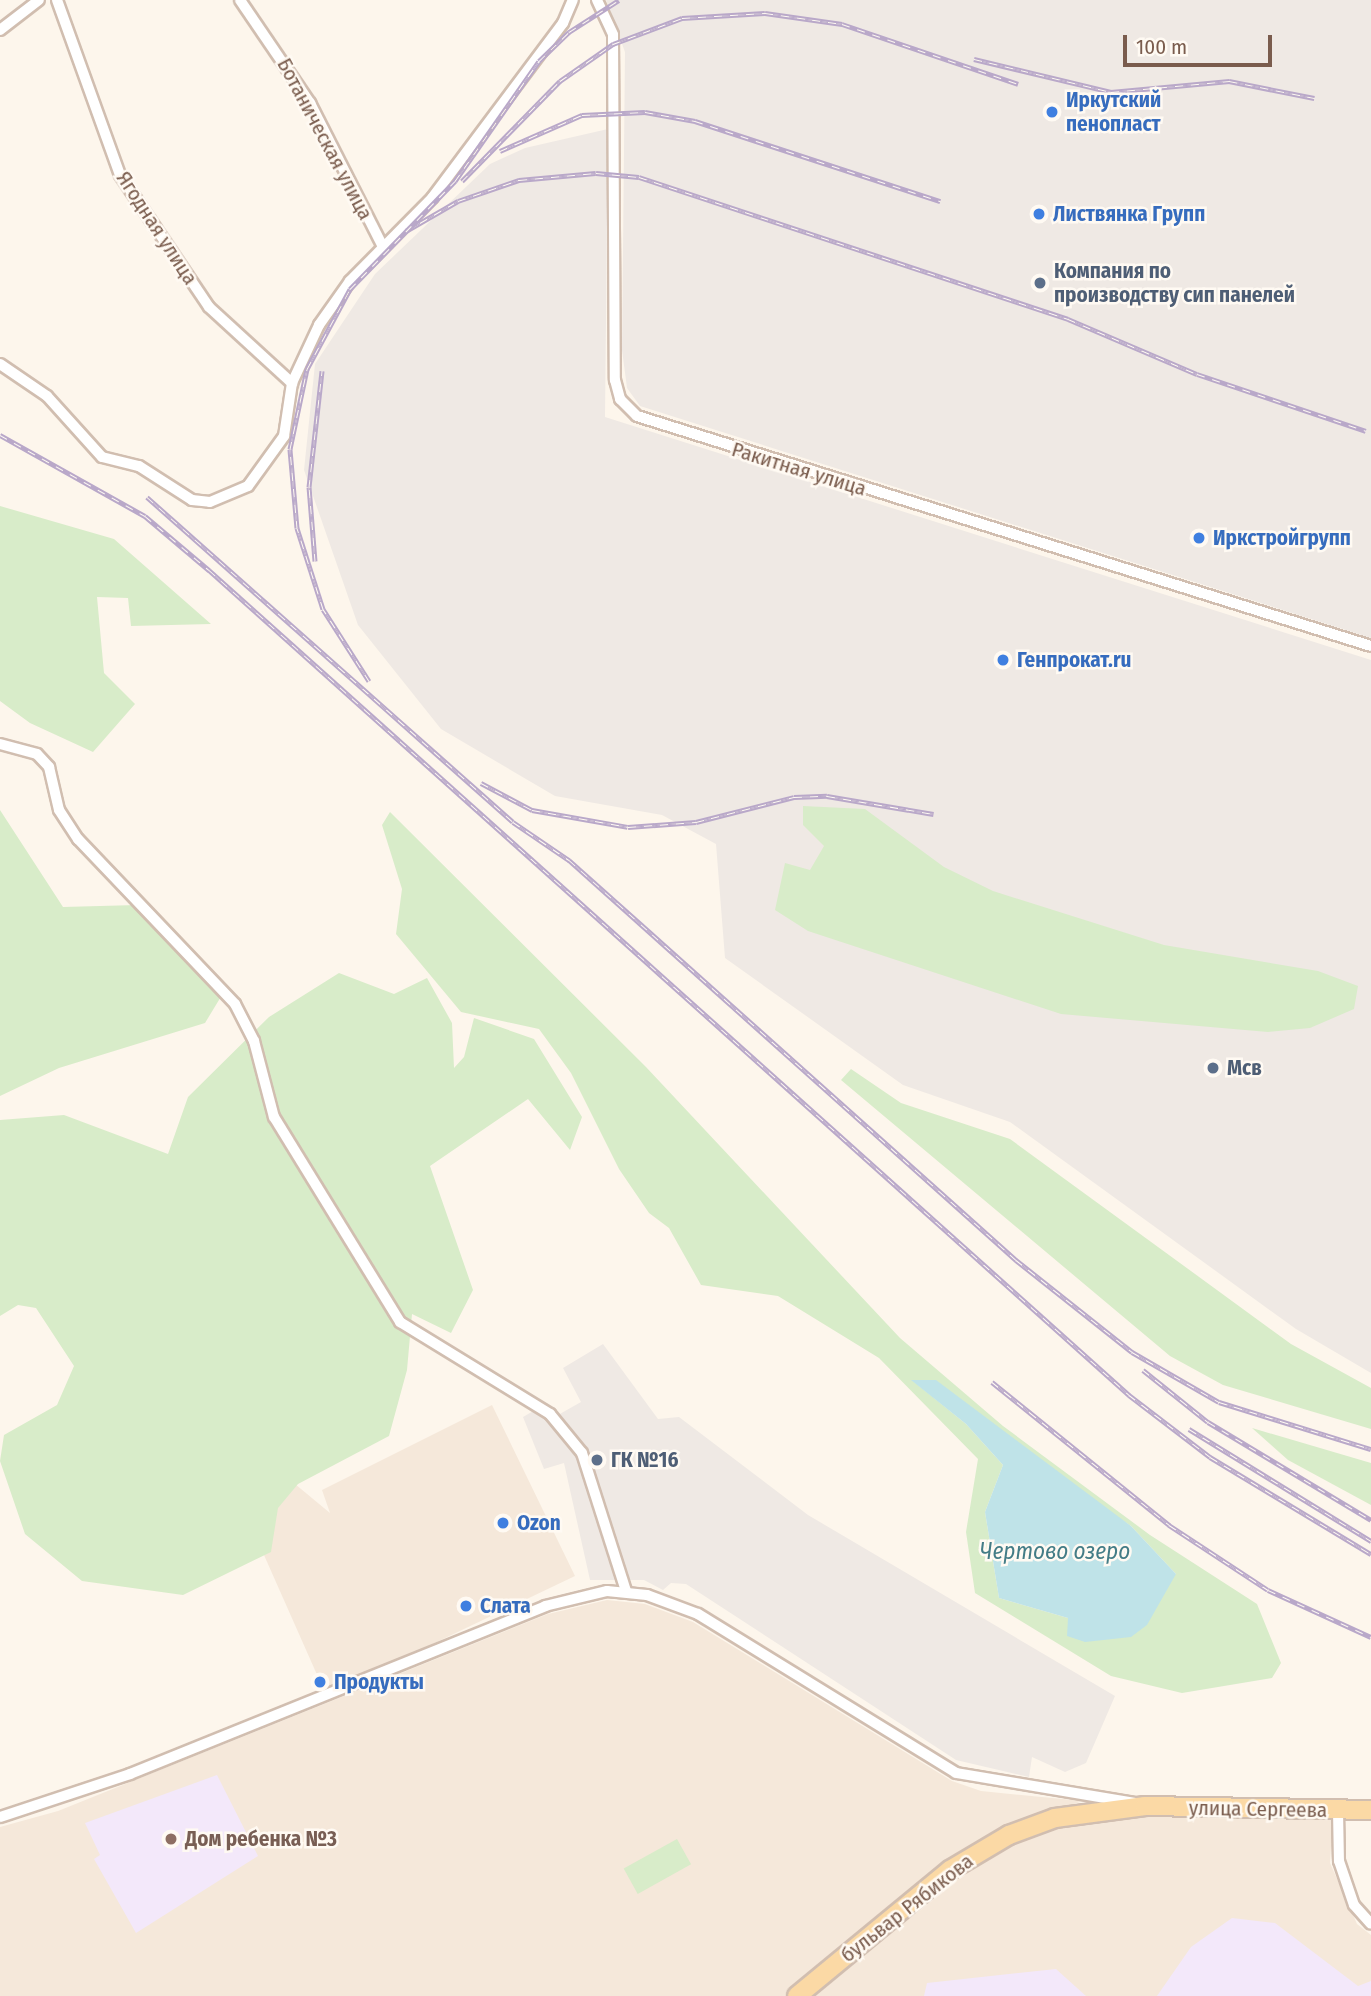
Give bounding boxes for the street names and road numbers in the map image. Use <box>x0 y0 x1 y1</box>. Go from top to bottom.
street label: Ботаническая улица <box>272 54 378 224</box>
street label: Ягодная улица <box>111 167 203 289</box>
street label: Ракитная улица <box>729 437 869 501</box>
street label: улица Сергеева <box>1189 1795 1327 1823</box>
street label: бульвар Рябикова <box>836 1848 978 1968</box>

